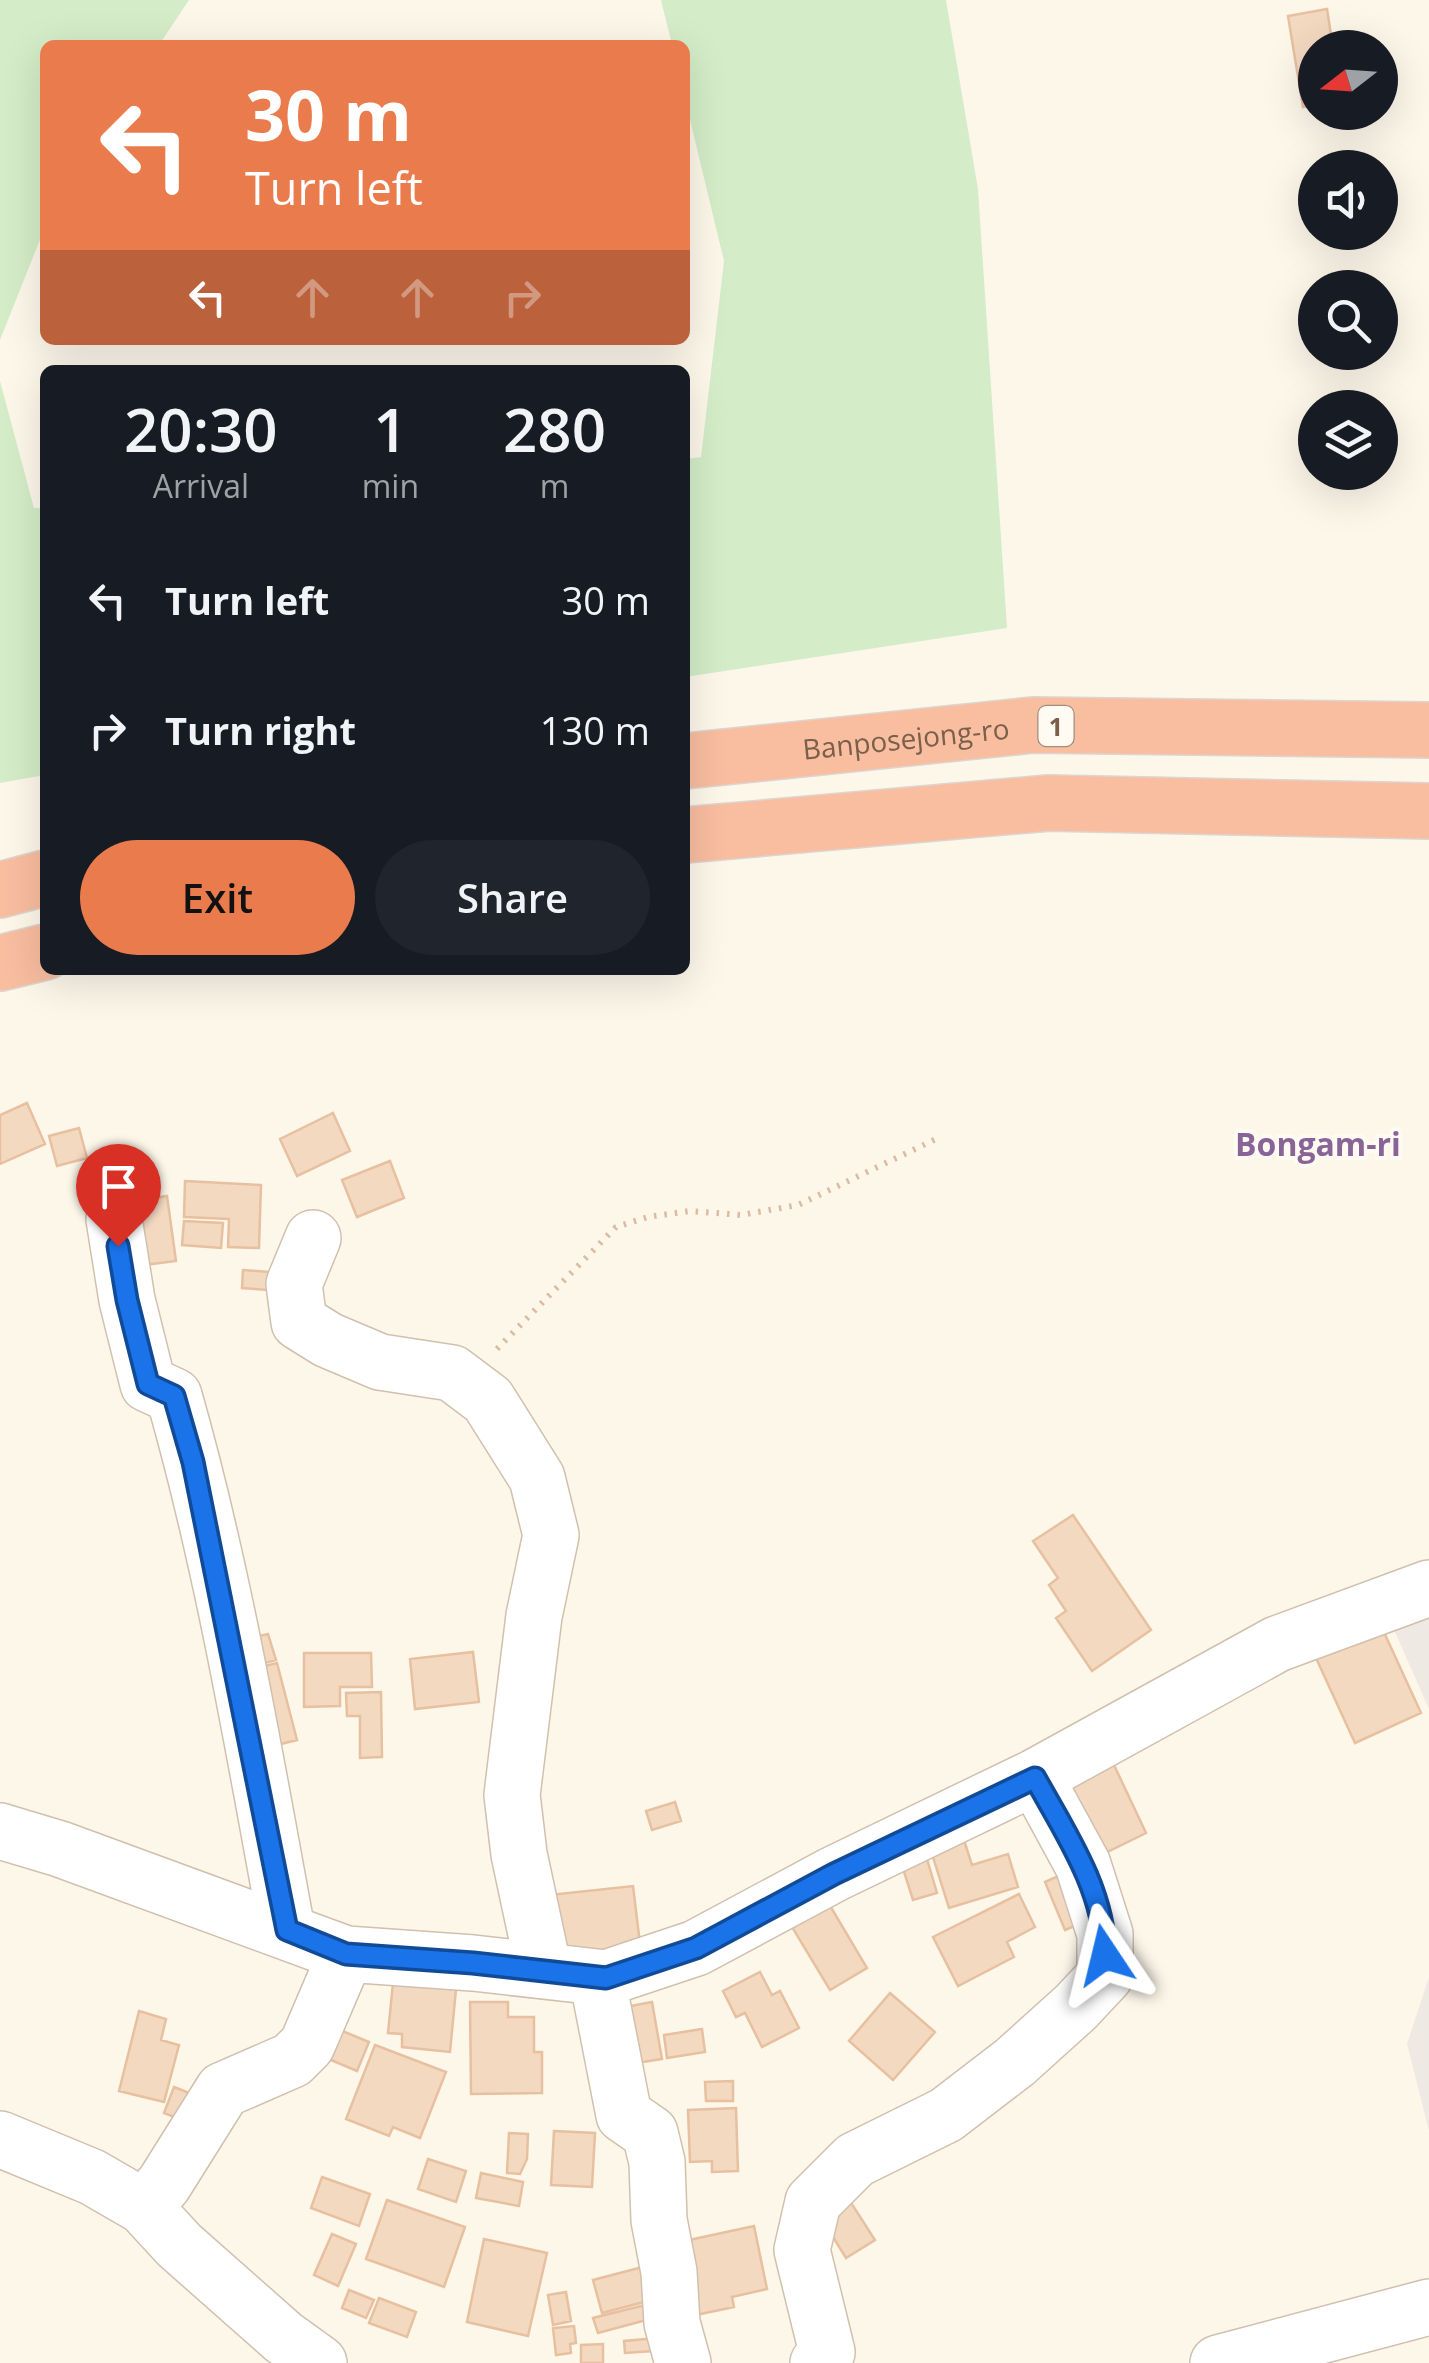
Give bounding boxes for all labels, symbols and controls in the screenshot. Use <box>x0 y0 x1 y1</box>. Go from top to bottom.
north arrow <box>1298 30 1398 130</box>
map controls <box>1298 30 1398 490</box>
text: 30 m <box>245 66 412 162</box>
icon: left <box>80 80 210 210</box>
button: sound <box>1298 150 1398 250</box>
text: Turn left <box>245 157 423 218</box>
icon: left <box>180 270 235 325</box>
icon: ahead <box>285 270 340 325</box>
icon: ahead <box>390 270 445 325</box>
icon: right <box>495 270 550 325</box>
button: search <box>1298 270 1398 370</box>
text: 20:30 <box>124 388 278 470</box>
text: 1 <box>373 388 408 470</box>
text: 280 <box>503 388 606 470</box>
button: layers <box>1298 390 1398 490</box>
text: Arrival <box>153 464 249 507</box>
text: min <box>362 464 419 507</box>
text: m <box>540 464 569 507</box>
icon: left <box>80 573 135 628</box>
text: Turn left <box>165 574 329 626</box>
text: 30 m <box>561 574 650 626</box>
icon: right <box>80 703 135 758</box>
text: Turn right <box>165 704 356 756</box>
text: 130 m <box>540 704 650 756</box>
road number: 1 <box>1038 706 1074 746</box>
street label: Banposejong-ro <box>801 709 1011 768</box>
button: Exit <box>80 840 355 955</box>
button: Share <box>375 840 650 955</box>
district label: Bongam-ri <box>1235 1122 1401 1165</box>
pin <box>76 1144 161 1247</box>
icon: arrive <box>91 1159 146 1214</box>
position arrow <box>1053 1903 1157 2007</box>

